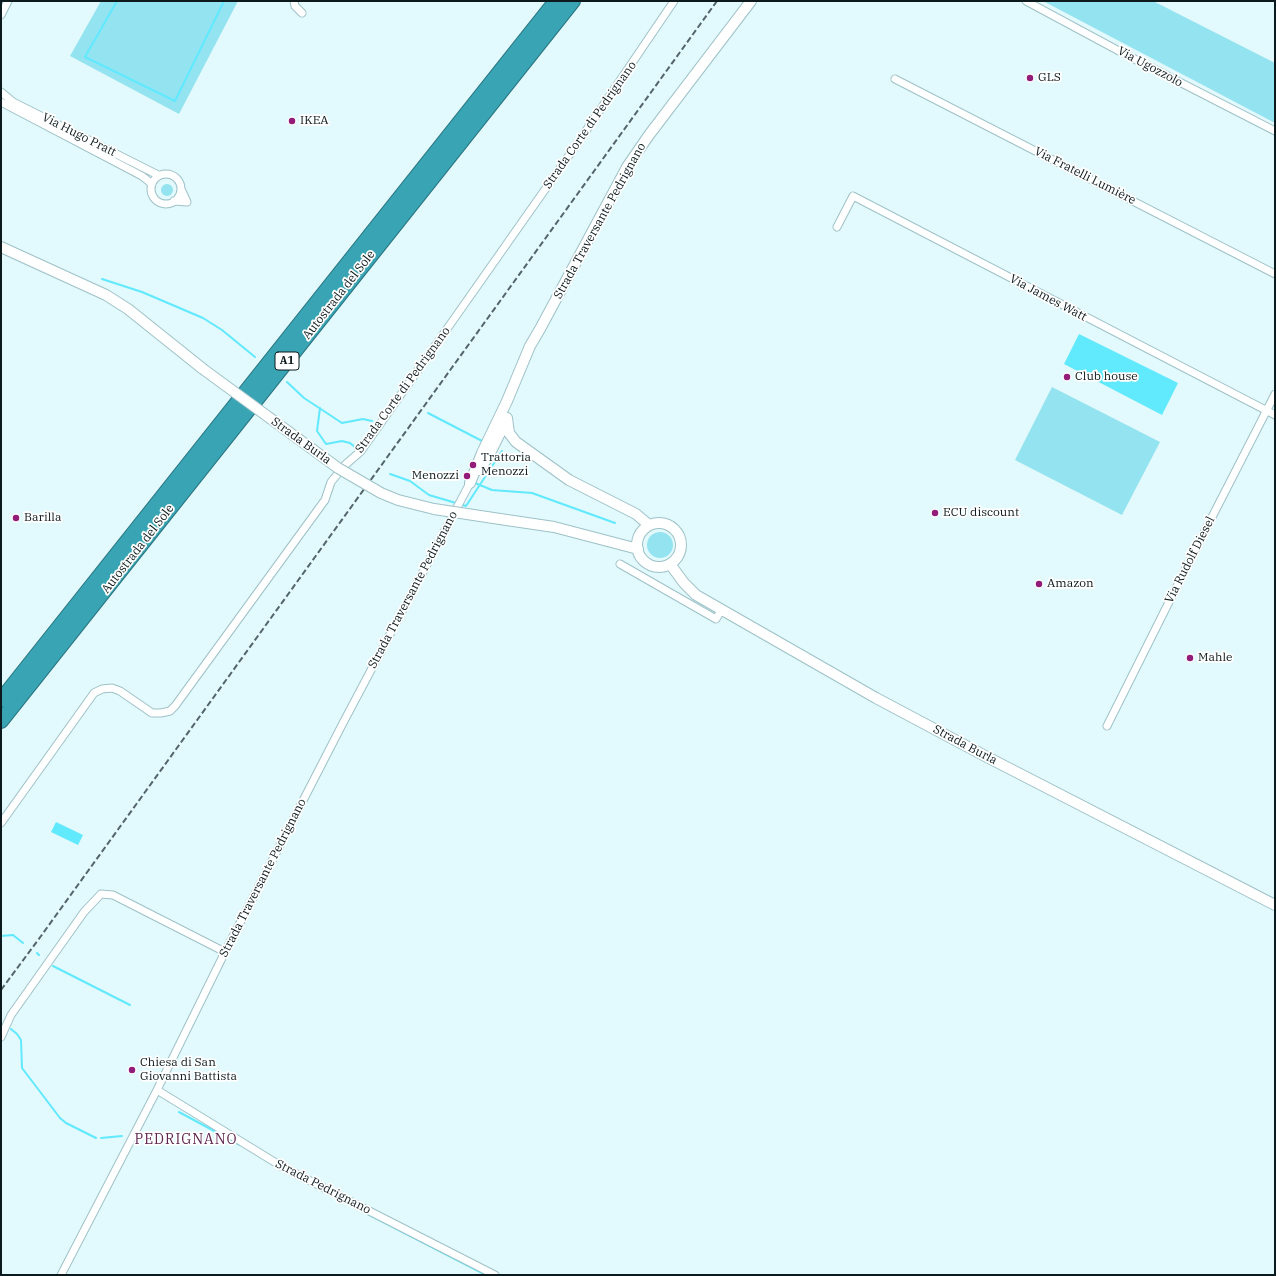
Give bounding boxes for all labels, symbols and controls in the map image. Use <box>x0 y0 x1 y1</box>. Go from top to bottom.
street label: Via Ugozzolo <box>1115 44 1185 90</box>
street label: Strada Corte di Pedrignano <box>540 58 640 192</box>
place label: GLS <box>1038 71 1061 85</box>
marker: GLS <box>1025 73 1035 83</box>
street label: Via Hugo Pratt <box>40 110 118 160</box>
place label: IKEA <box>300 114 329 128</box>
marker: IKEA <box>287 116 297 126</box>
street label: Strada Traversante Pedrignano <box>551 140 649 302</box>
street label: Via Fratelli Lumière <box>1032 144 1138 208</box>
street label: Autostrada del Sole <box>300 248 378 342</box>
street label: Via James Watt <box>1007 272 1089 324</box>
street label: Strada Corte di Pedrignano <box>352 324 454 456</box>
road number: A1 <box>275 352 299 370</box>
place label: Club house <box>1075 370 1138 384</box>
marker: Club house <box>1062 372 1072 382</box>
street label: Strada Burla <box>268 414 334 468</box>
place label: Trattoria Menozzi <box>481 451 531 479</box>
marker: Trattoria Menozzi <box>468 460 478 470</box>
place label: Menozzi <box>412 469 459 483</box>
marker: Menozzi <box>462 471 472 481</box>
street label: Autostrada del Sole <box>99 502 177 596</box>
place label: ECU discount <box>943 506 1019 520</box>
marker: ECU discount <box>930 508 940 518</box>
street label: Strada Traversante Pedrignano <box>365 509 461 671</box>
place label: Barilla <box>24 511 61 525</box>
marker: Barilla <box>11 513 21 523</box>
street label: Via Rudolf Diesel <box>1162 514 1218 606</box>
place label: Amazon <box>1047 577 1094 591</box>
marker: Amazon <box>1034 579 1044 589</box>
place label: Mahle <box>1198 651 1233 665</box>
marker: Mahle <box>1185 653 1195 663</box>
street label: Strada Burla <box>930 722 1000 768</box>
street label: Strada Traversante Pedrignano <box>217 796 309 960</box>
place label: Chiesa di San Giovanni Battista <box>140 1056 237 1084</box>
marker: Chiesa di San Giovanni Battista <box>127 1065 137 1075</box>
district label: PEDRIGNANO <box>134 1132 238 1148</box>
street label: Strada Pedrignano <box>273 1157 373 1217</box>

